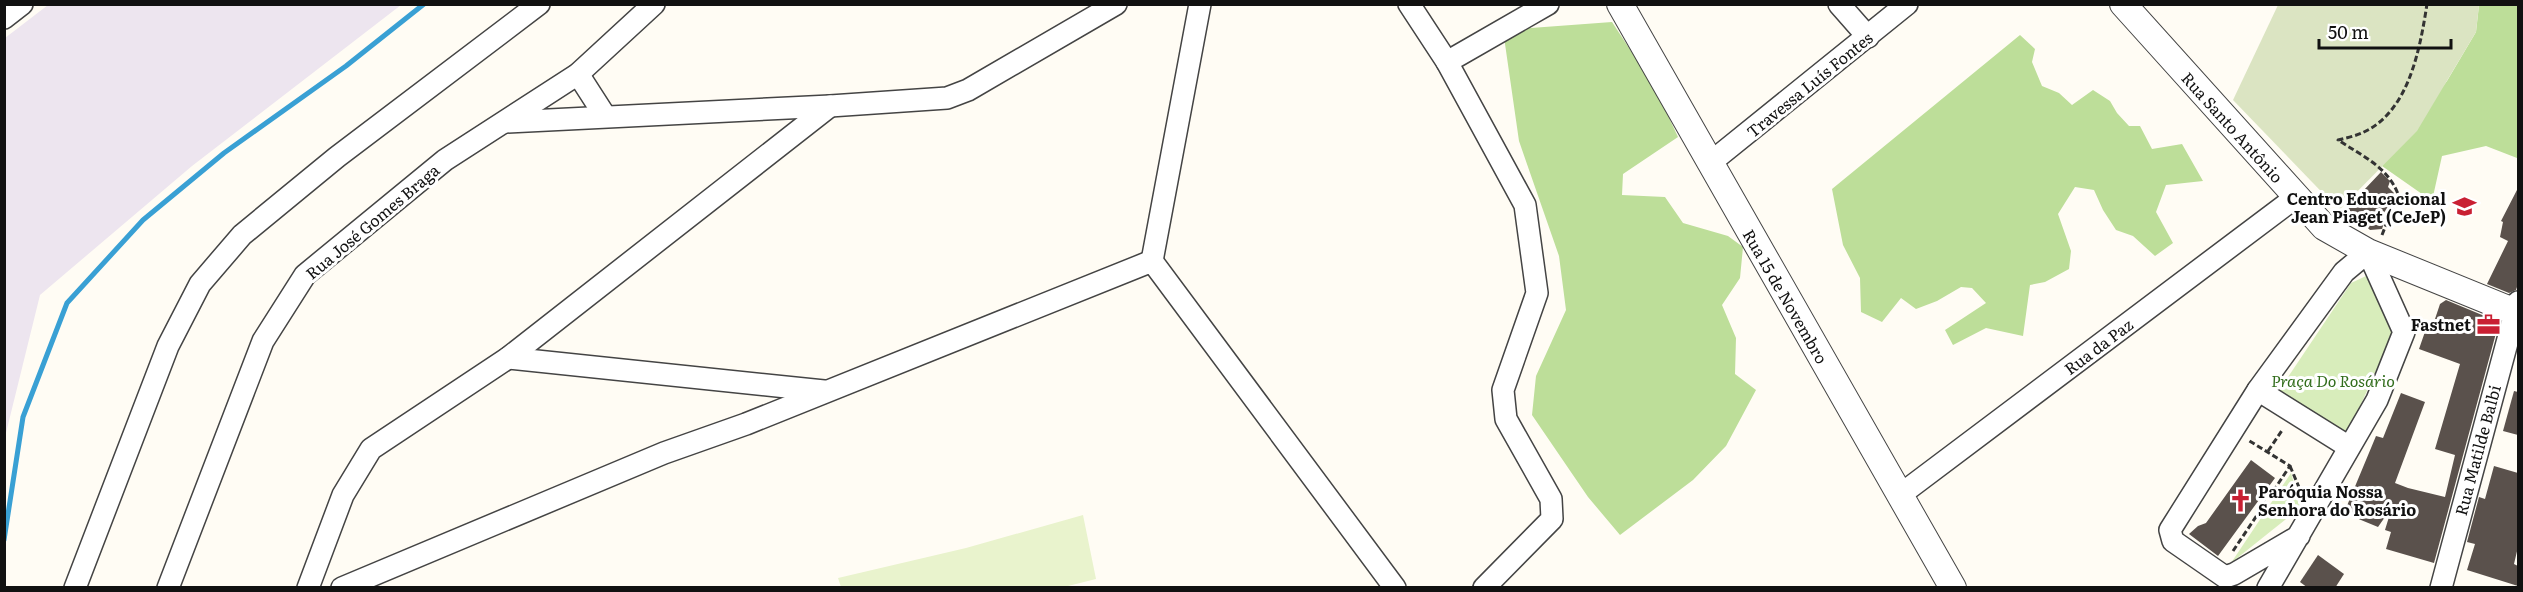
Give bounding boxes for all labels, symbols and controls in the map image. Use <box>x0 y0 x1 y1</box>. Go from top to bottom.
scale bar <box>2319 12 2451 50</box>
text: 50 m <box>2328 18 2369 45</box>
street label: Travessa Luís Fontes <box>1741 25 1877 143</box>
street label: Rua Santo Antônio <box>2176 66 2290 188</box>
street label: Rua José Gomes Braga <box>300 157 444 284</box>
place label: Centro Educacional Jean Piaget (CeJeP) <box>2287 186 2446 228</box>
school or university icon: Centro Educacional Jean Piaget (CeJeP) <box>2451 194 2477 220</box>
street label: Rua 15 de Novembro <box>1738 224 1834 368</box>
office icon: Fastnet <box>2476 311 2502 337</box>
street label: Rua da Paz <box>2059 312 2138 380</box>
place label: Fastnet <box>2411 312 2471 336</box>
park label: Praça Do Rosário <box>2271 368 2395 392</box>
street label: Rua Matilde Balbi <box>2448 382 2506 518</box>
place label: Paróquia Nossa Senhora do Rosário <box>2258 479 2416 521</box>
church icon: Paróquia Nossa Senhora do Rosário <box>2227 487 2253 513</box>

